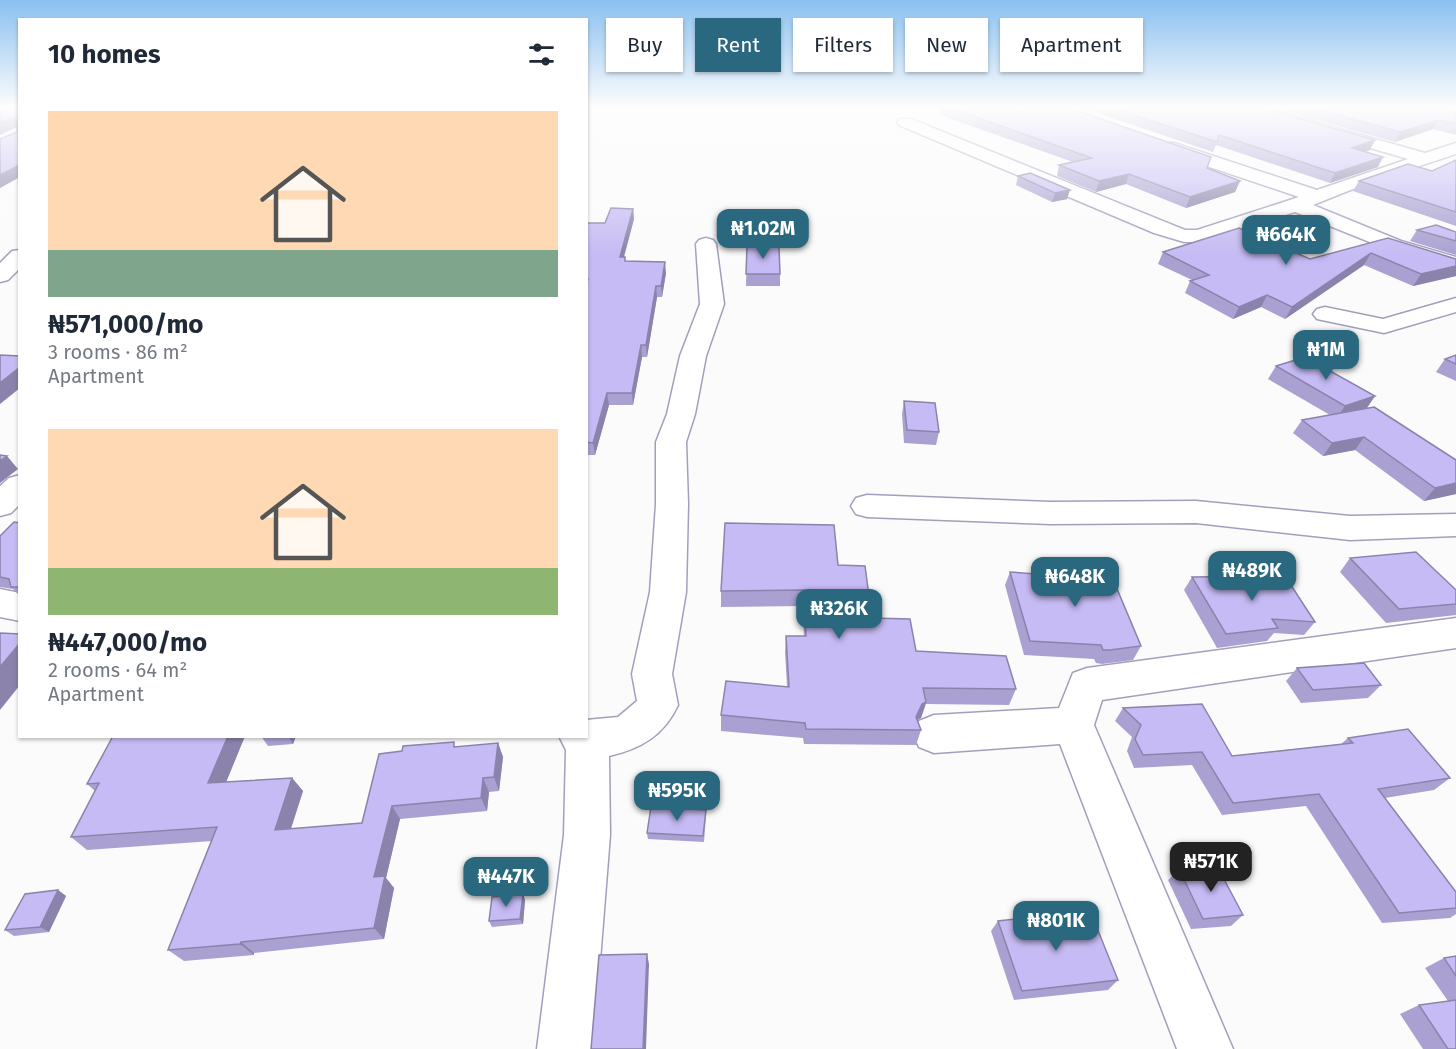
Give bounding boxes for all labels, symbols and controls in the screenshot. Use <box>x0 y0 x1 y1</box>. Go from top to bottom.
chip: Buy <box>606 18 683 72</box>
chip: Rent <box>695 18 781 72</box>
chip: Filters <box>793 18 893 72</box>
chip: New <box>905 18 988 72</box>
chip: Apartment <box>1000 18 1143 72</box>
icon: filters <box>525 38 558 71</box>
text: 10 homes <box>48 39 161 70</box>
icon: home <box>249 150 357 258</box>
pin: ₦1.02M <box>714 209 812 260</box>
pin: ₦664K <box>1244 215 1328 266</box>
text: ₦1.02M <box>731 216 795 240</box>
text: ₦664K <box>1256 222 1316 246</box>
text: ₦571,000/mo <box>48 309 204 340</box>
pin: ₦1M <box>1297 330 1355 381</box>
text: ₦1M <box>1307 337 1345 361</box>
text: 3 rooms · 86 m² <box>48 340 188 364</box>
text: Apartment <box>48 364 144 388</box>
icon: home <box>249 468 357 576</box>
pin: ₦489K <box>1210 551 1294 602</box>
pin: ₦648K <box>1033 557 1117 608</box>
text: ₦489K <box>1222 558 1282 582</box>
text: ₦648K <box>1045 564 1105 588</box>
pin: ₦326K <box>797 589 881 640</box>
text: ₦326K <box>810 596 868 620</box>
text: ₦447,000/mo <box>48 627 207 658</box>
text: 2 rooms · 64 m² <box>48 658 187 682</box>
text: Apartment <box>48 682 144 706</box>
pin: ₦595K <box>635 771 719 822</box>
text: ₦595K <box>648 778 706 802</box>
pin: ₦571K <box>1169 842 1253 893</box>
text: ₦571K <box>1184 849 1238 873</box>
pin: ₦447K <box>464 857 548 908</box>
text: ₦447K <box>477 864 535 888</box>
pin: ₦801K <box>1014 901 1098 952</box>
text: ₦801K <box>1027 908 1085 932</box>

